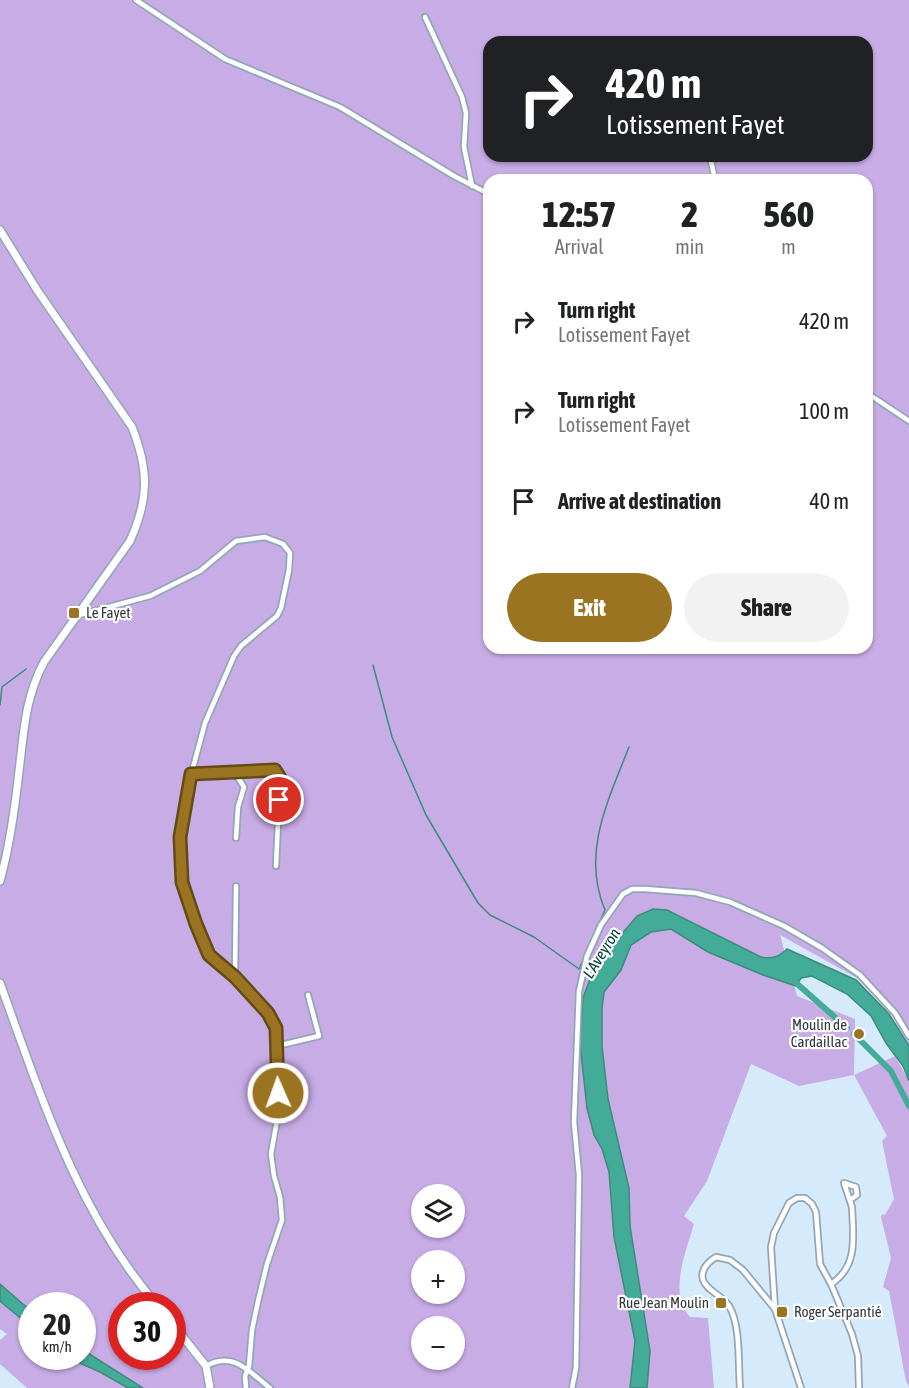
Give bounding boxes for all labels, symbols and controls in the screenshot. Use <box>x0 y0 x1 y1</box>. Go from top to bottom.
text: 420 m <box>606 59 701 107</box>
icon: right <box>507 60 585 138</box>
text: Lotissement Fayet <box>606 109 785 140</box>
text: 12:57 <box>542 193 616 235</box>
text: 2 <box>681 193 698 235</box>
text: 560 <box>763 193 814 235</box>
text: Arrival <box>555 235 604 258</box>
text: min <box>675 235 704 258</box>
text: m <box>781 235 796 258</box>
text: Turn right <box>558 297 635 323</box>
icon: right <box>507 305 540 338</box>
text: 420 m <box>799 308 849 334</box>
text: Lotissement Fayet <box>558 323 690 346</box>
text: Turn right <box>558 387 635 413</box>
icon: right <box>507 395 540 428</box>
text: 100 m <box>799 398 849 424</box>
text: Lotissement Fayet <box>558 413 690 436</box>
icon: arrive <box>507 485 540 518</box>
text: Arrive at destination <box>558 488 721 514</box>
text: 40 m <box>809 488 849 514</box>
button: Exit <box>507 573 672 642</box>
button: Share <box>684 573 849 642</box>
place label: Le Fayet <box>86 604 131 621</box>
marker: Le Fayet <box>67 606 81 620</box>
pin <box>253 774 304 825</box>
icon: arrive <box>262 783 295 816</box>
water label: L'Aveyron <box>579 924 624 982</box>
place label: Moulin de Cardaillac <box>791 1016 847 1050</box>
marker: Moulin de Cardaillac <box>852 1027 866 1041</box>
position arrow <box>246 1061 310 1125</box>
map controls <box>411 1184 465 1370</box>
button: layers <box>411 1184 465 1238</box>
button: + <box>411 1250 465 1304</box>
speed limit sign: 30 <box>108 1292 186 1370</box>
place label: Rue Jean Moulin <box>618 1294 709 1311</box>
marker: Rue Jean Moulin <box>714 1296 728 1310</box>
place label: Roger Serpantié <box>794 1303 882 1320</box>
marker: Roger Serpantié <box>775 1305 789 1319</box>
text: 20 <box>43 1307 71 1341</box>
button: − <box>411 1316 465 1370</box>
text: km/h <box>42 1338 72 1355</box>

